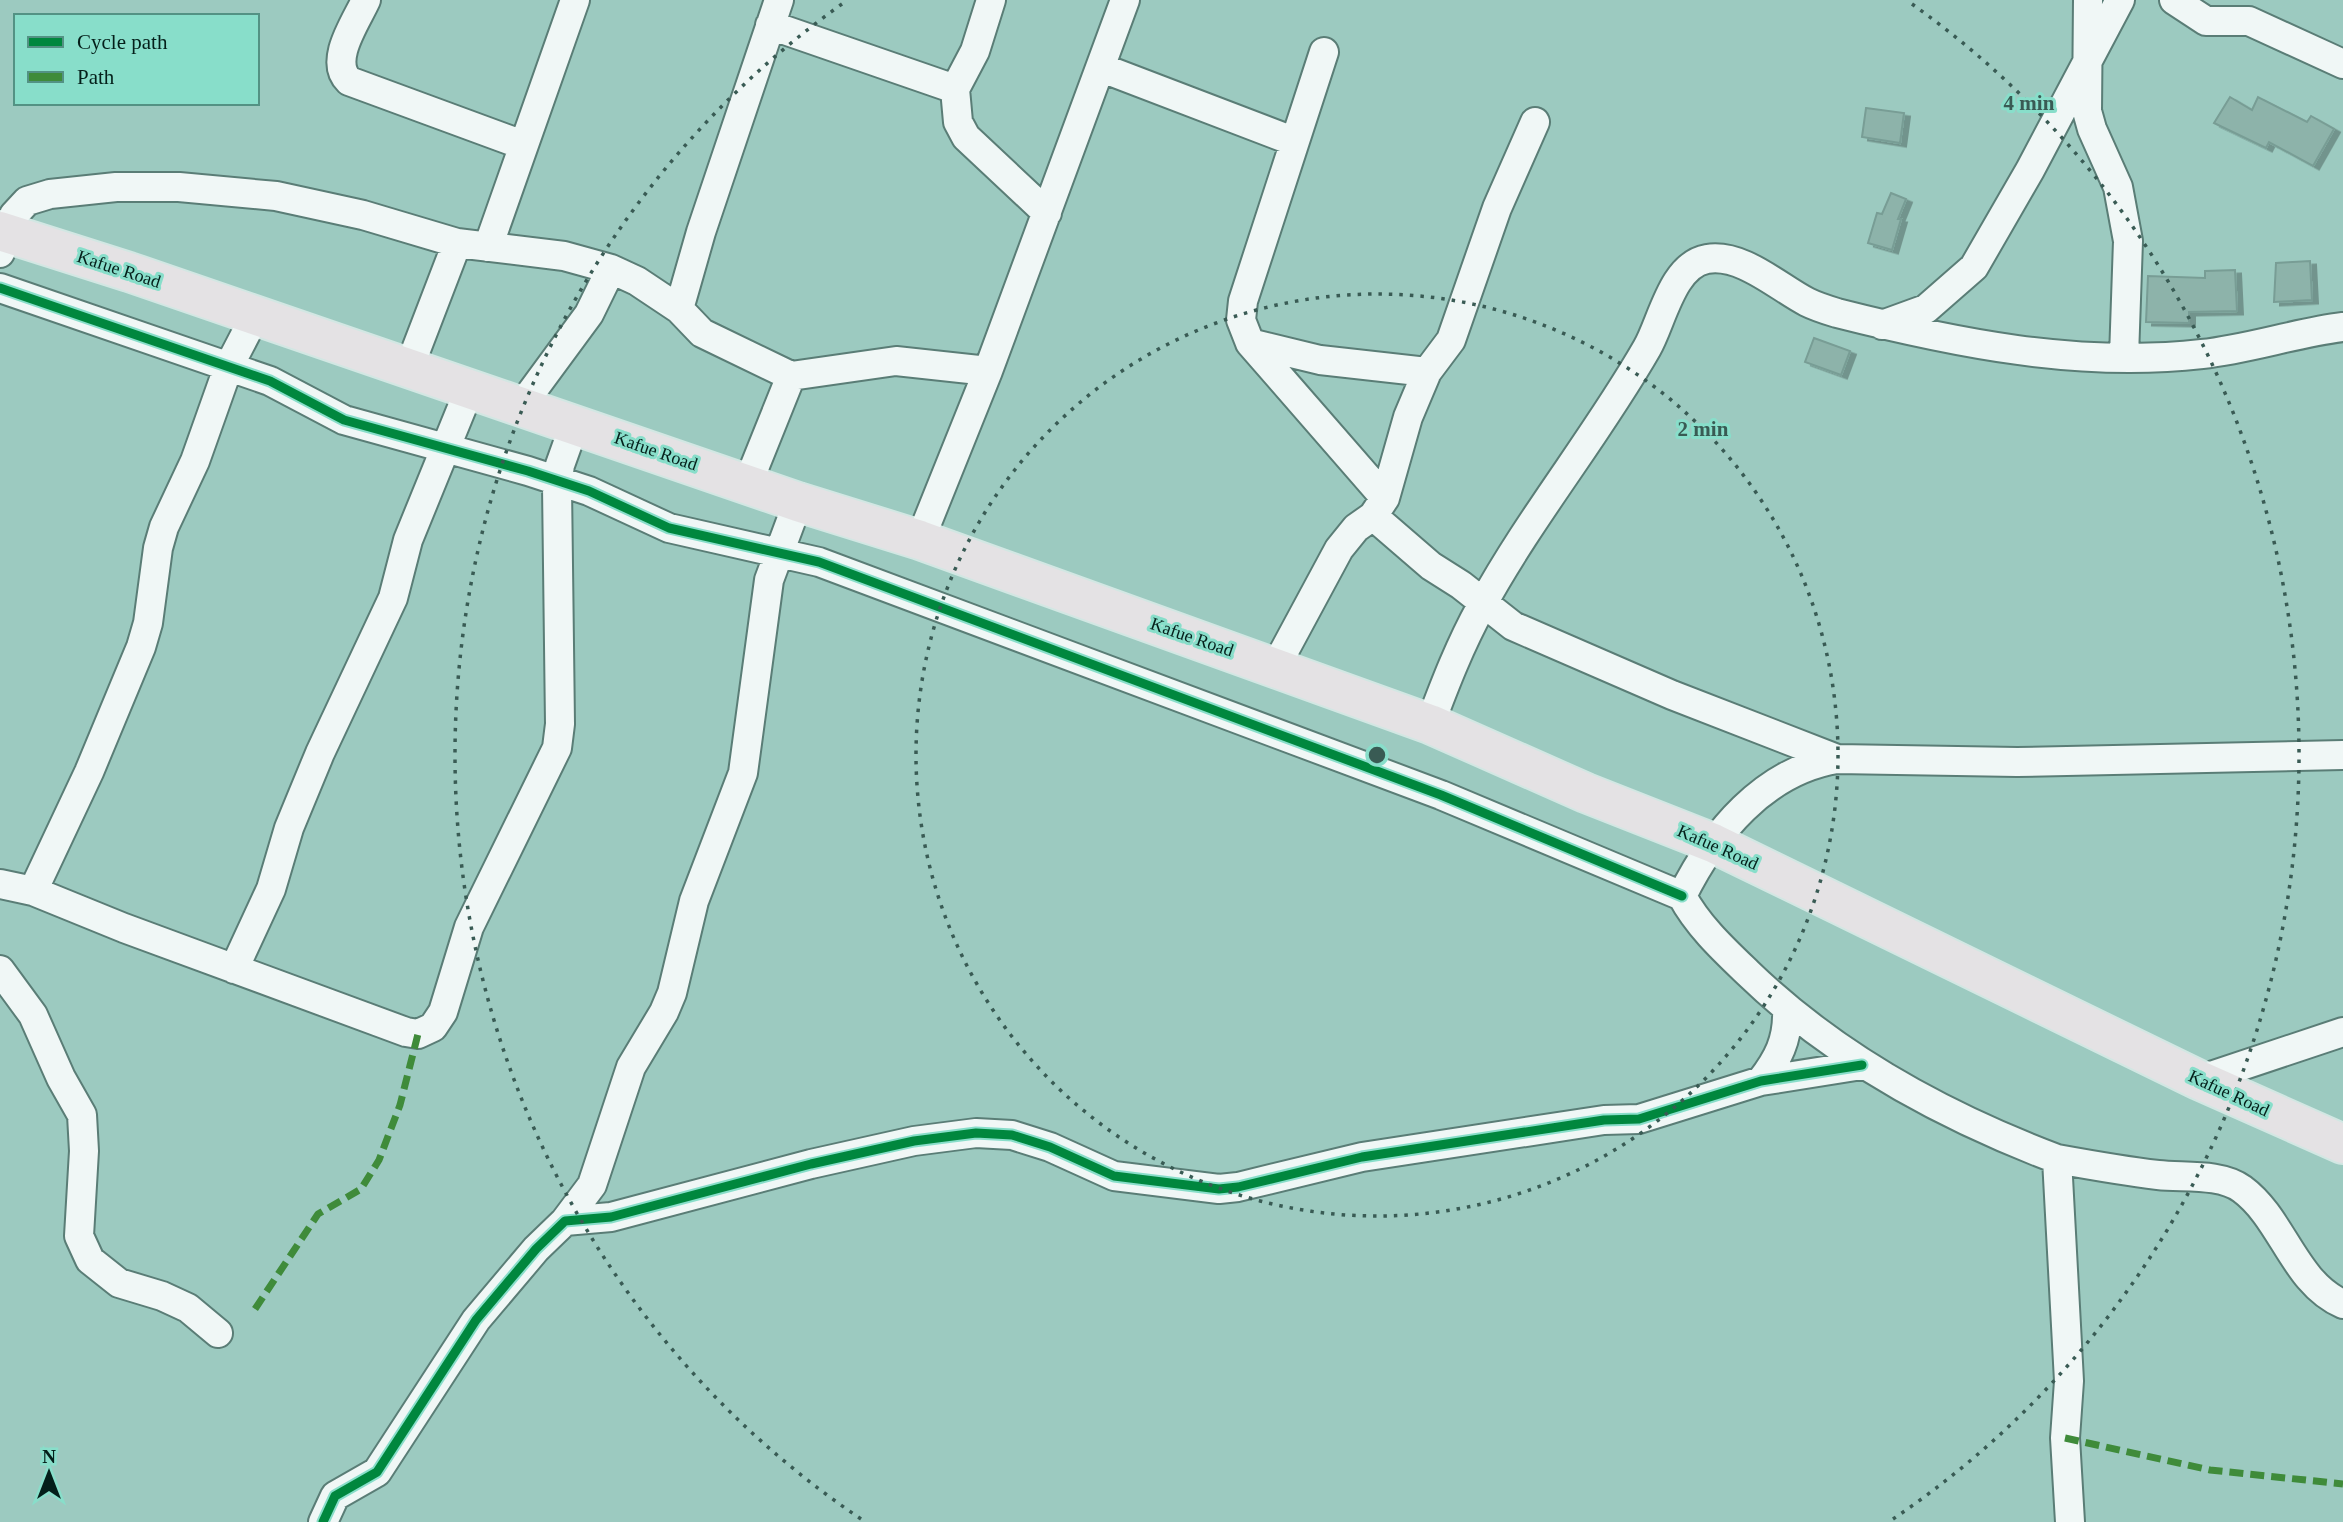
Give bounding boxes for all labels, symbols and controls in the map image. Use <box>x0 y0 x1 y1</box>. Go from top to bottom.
legend <box>14 14 259 105</box>
text: Cycle path <box>77 30 168 54</box>
text: Path <box>77 65 115 89</box>
text: 4 min <box>2004 91 2055 115</box>
street label: Kafue Road <box>75 246 163 292</box>
text: 2 min <box>1678 417 1729 441</box>
street label: Kafue Road <box>612 427 700 475</box>
street label: Kafue Road <box>1148 613 1236 661</box>
centre of rings <box>1365 743 1389 767</box>
street label: Kafue Road <box>1674 820 1762 874</box>
street label: Kafue Road <box>2186 1066 2272 1120</box>
north arrow <box>14 1438 84 1508</box>
text: N <box>42 1446 56 1467</box>

